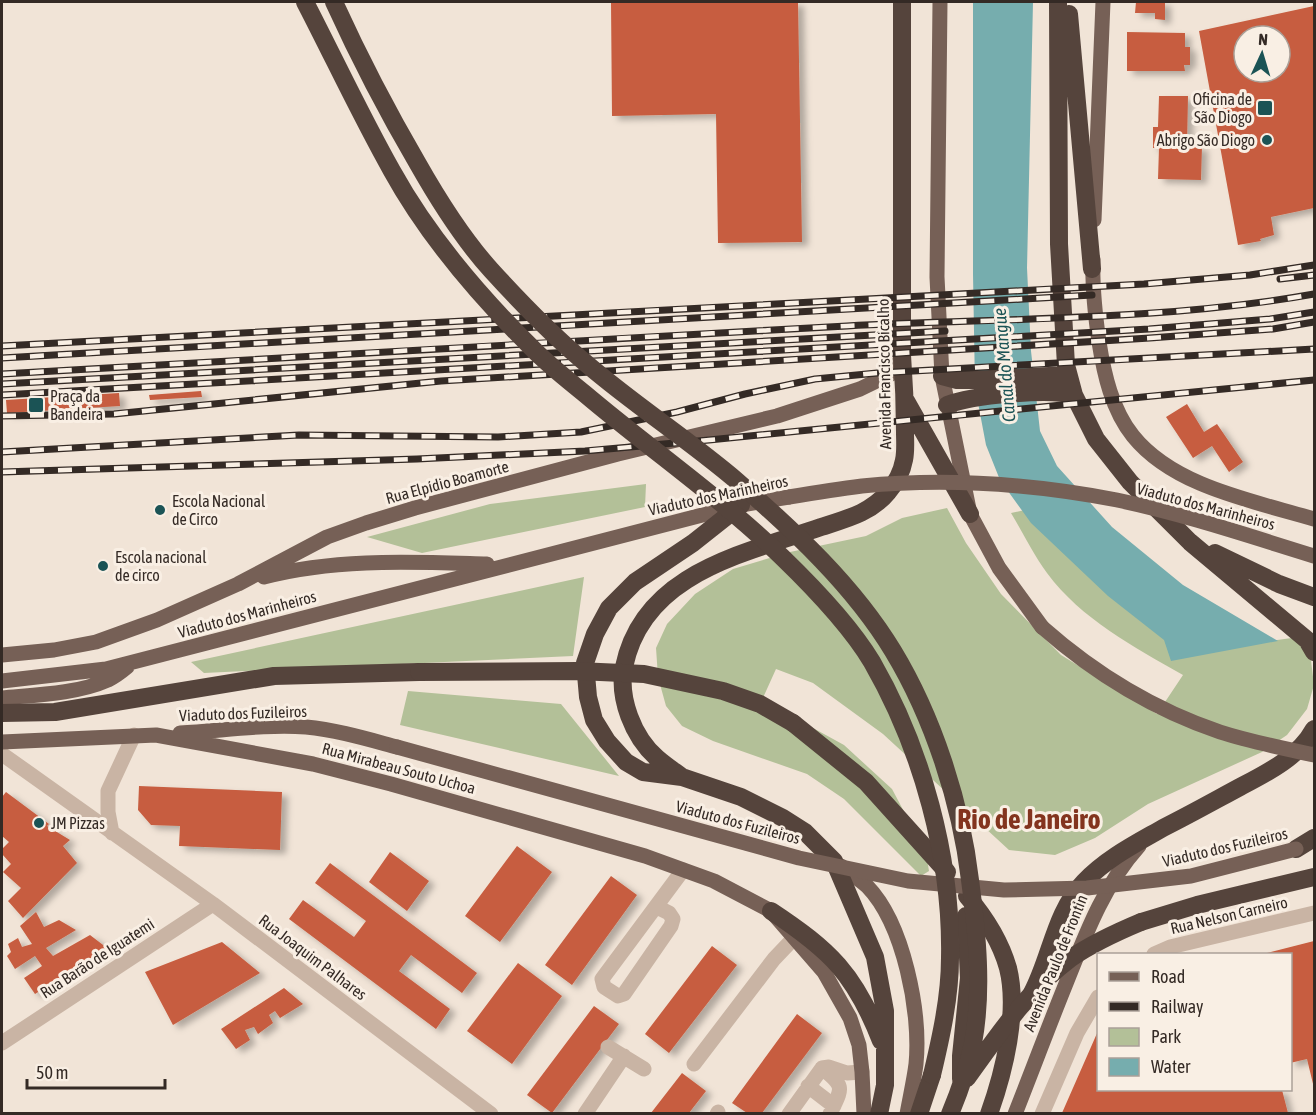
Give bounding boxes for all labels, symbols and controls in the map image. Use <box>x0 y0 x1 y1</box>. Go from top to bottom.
north arrow <box>1232 24 1292 84</box>
text: N <box>1258 30 1268 48</box>
place label: Oficina de São Diogo <box>1193 90 1252 127</box>
marker: Oficina de São Diogo <box>1256 99 1274 117</box>
place label: Abrigo São Diogo <box>1157 131 1255 150</box>
marker: Abrigo São Diogo <box>1260 133 1274 147</box>
street label: Avenida Francisco Bicalho <box>874 298 894 450</box>
water label: Canal do Mangue <box>989 307 1019 423</box>
place label: Praça da Bandeira <box>50 387 103 423</box>
marker: Praça da Bandeira <box>27 396 45 414</box>
street label: Rua Elpídio Boamorte <box>384 457 511 508</box>
street label: Viaduto dos Marinheiros <box>647 471 790 519</box>
street label: Viaduto dos Marinheiros <box>1135 479 1277 533</box>
place label: Escola Nacional de Circo <box>172 492 266 528</box>
marker: Escola Nacional de Circo <box>153 503 167 517</box>
place label: Escola nacional de circo <box>115 548 207 584</box>
marker: Escola nacional de circo <box>96 559 110 573</box>
street label: Viaduto dos Marinheiros <box>176 587 318 641</box>
street label: Viaduto dos Fuzileiros <box>179 702 307 724</box>
street label: Rua Mirabeau Souto Uchoa <box>320 739 478 797</box>
street label: Viaduto dos Fuzileiros <box>674 797 802 847</box>
district label: Rio de Janeiro <box>957 803 1101 835</box>
place label: JM Pizzas <box>51 814 105 832</box>
marker: JM Pizzas <box>32 816 46 830</box>
street label: Viaduto dos Fuzileiros <box>1161 824 1290 870</box>
street label: Avenida Paulo de Frontin <box>1019 892 1091 1034</box>
street label: Rua Nelson Carneiro <box>1169 893 1289 937</box>
street label: Rua Joaquim Palhares <box>255 911 371 1004</box>
street label: Rua Barão de Iguatemi <box>37 914 158 1002</box>
legend <box>1097 953 1292 1091</box>
text: Road <box>1151 966 1185 987</box>
text: Railway <box>1151 996 1203 1017</box>
text: Park <box>1151 1026 1181 1047</box>
scale bar <box>27 1052 165 1090</box>
text: Water <box>1151 1056 1191 1077</box>
text: 50 m <box>36 1062 68 1083</box>

